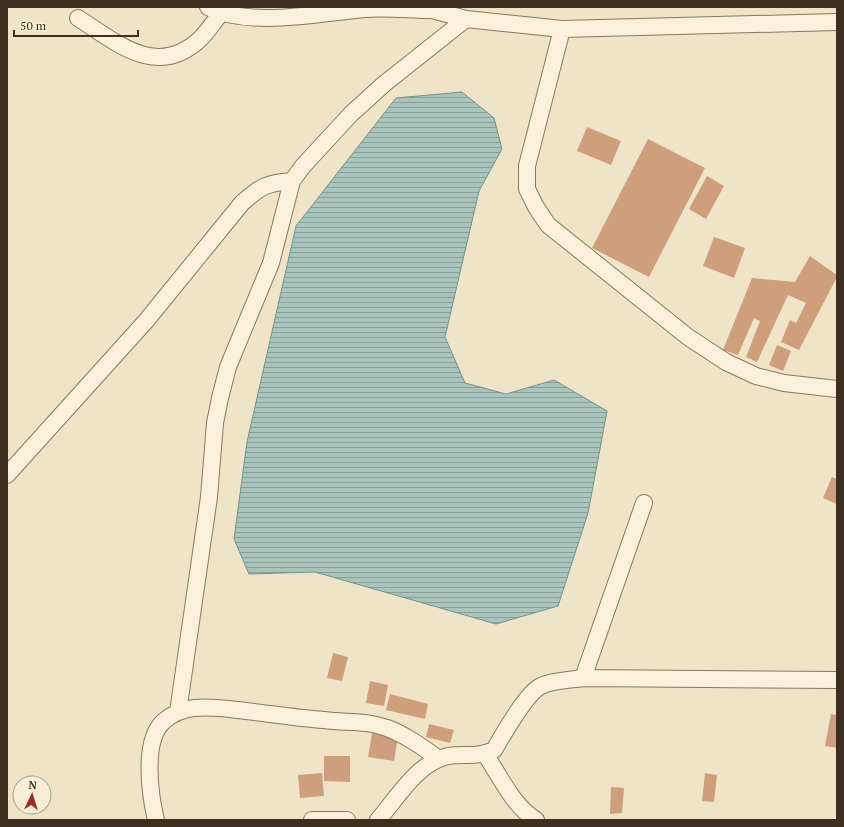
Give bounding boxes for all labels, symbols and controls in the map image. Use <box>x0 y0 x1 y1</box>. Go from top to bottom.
scale bar <box>14 12 138 38</box>
text: 50 m <box>20 18 47 33</box>
north arrow <box>12 775 52 815</box>
text: N <box>28 778 38 792</box>

